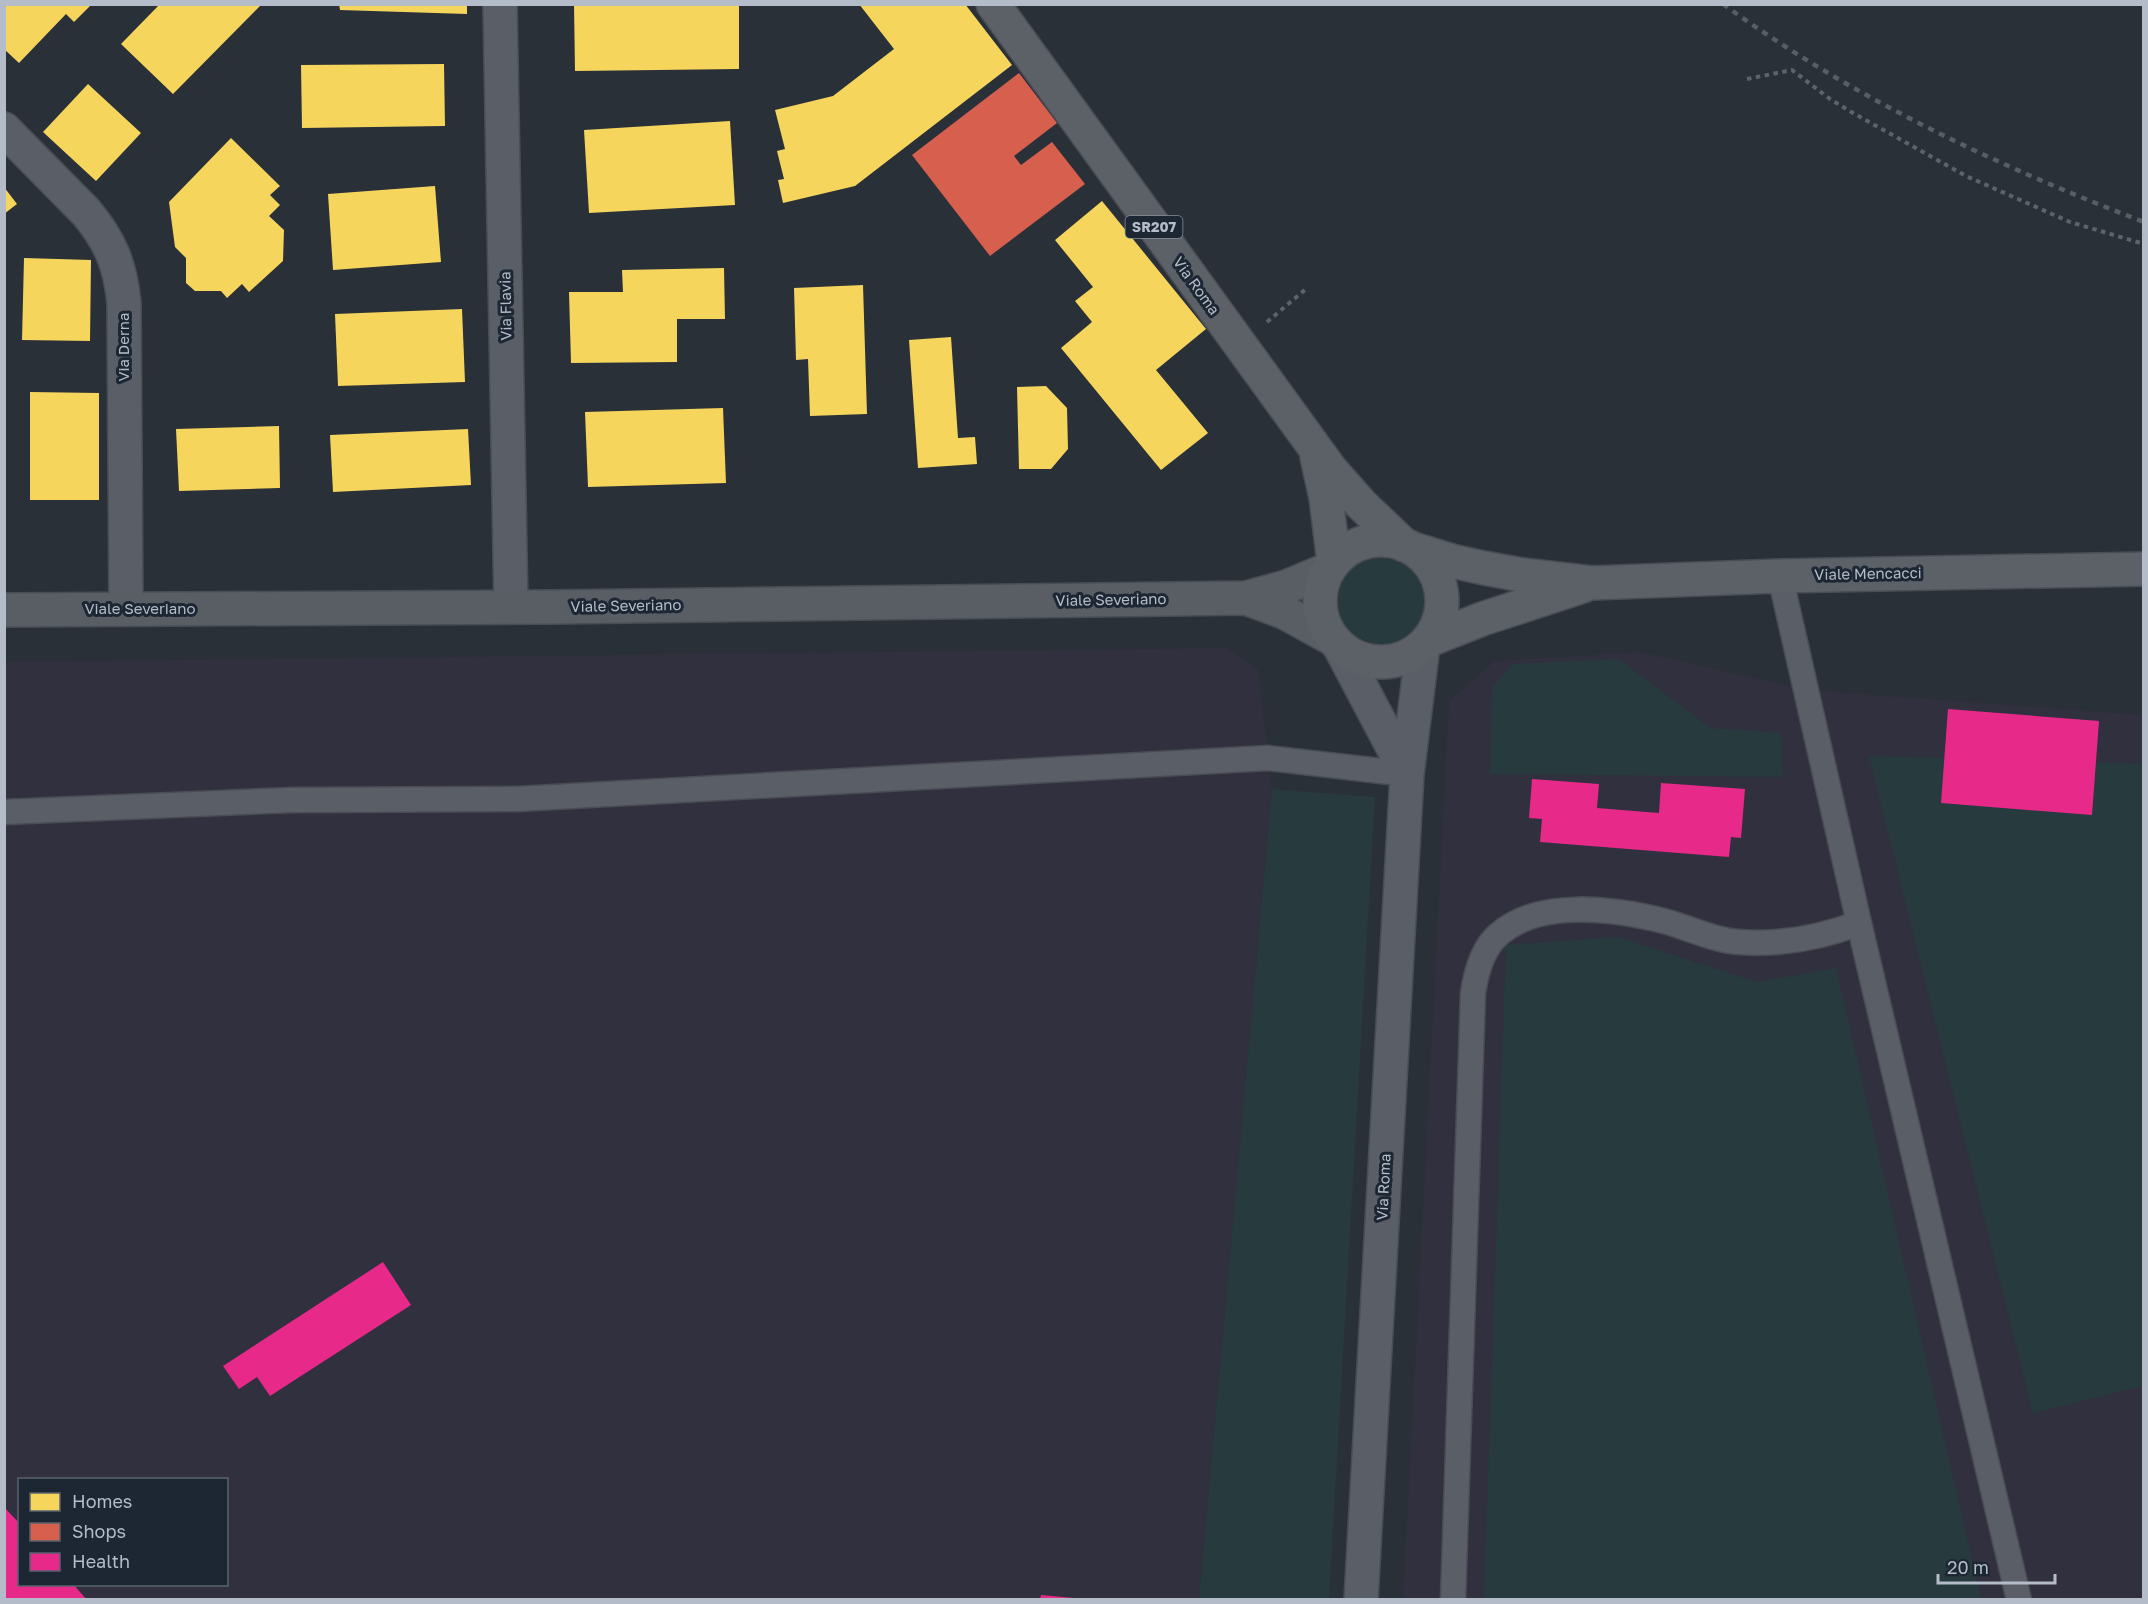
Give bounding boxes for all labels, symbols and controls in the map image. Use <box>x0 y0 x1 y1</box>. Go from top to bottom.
road number: SR207 <box>1126 216 1182 238</box>
street label: Via Roma <box>1170 253 1224 318</box>
street label: Via Flavia <box>495 271 515 341</box>
street label: Via Derna <box>114 312 132 382</box>
street label: Viale Mencacci <box>1814 563 1922 583</box>
street label: Viale Severiano <box>1055 589 1167 609</box>
street label: Viale Severiano <box>570 595 682 615</box>
street label: Viale Severiano <box>84 599 196 617</box>
street label: Via Roma <box>1372 1153 1394 1221</box>
legend <box>18 1478 228 1586</box>
text: Homes <box>72 1490 132 1512</box>
text: Shops <box>72 1520 126 1542</box>
scale bar <box>1938 1547 2055 1585</box>
text: Health <box>72 1550 130 1572</box>
text: 20 m <box>1947 1556 1989 1578</box>

